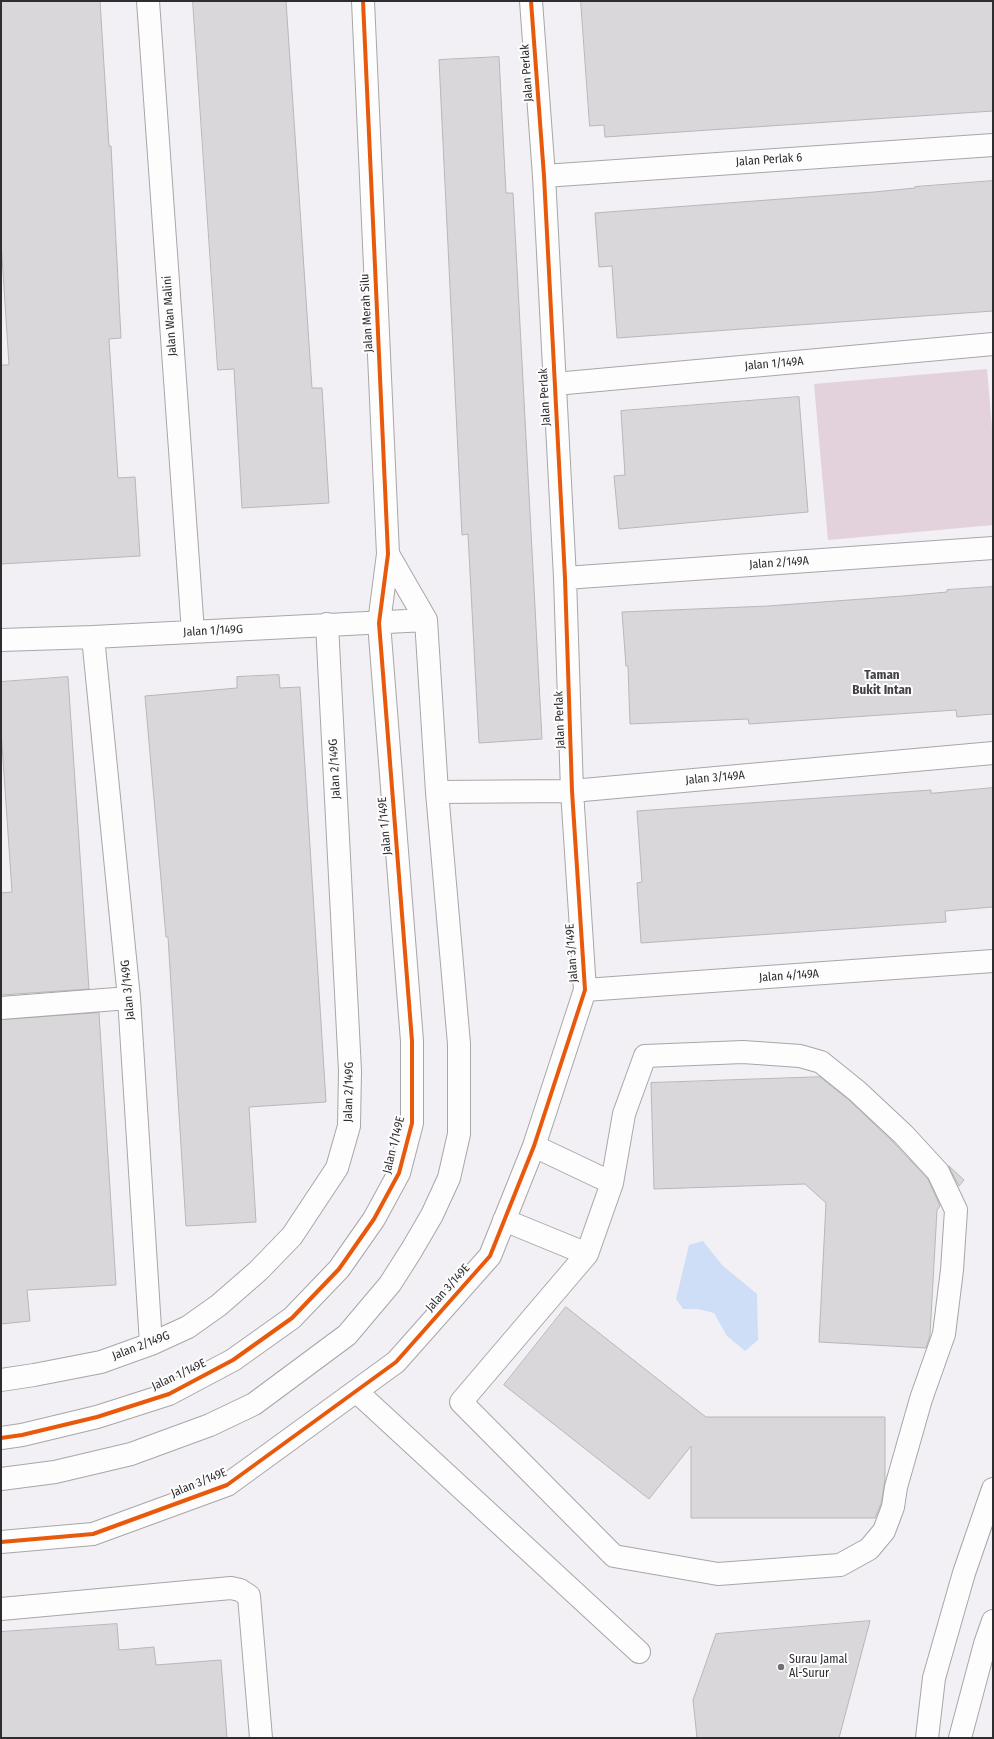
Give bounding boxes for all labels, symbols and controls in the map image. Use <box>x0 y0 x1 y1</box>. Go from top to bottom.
street label: Jalan Perlak <box>518 44 536 102</box>
street label: Jalan Perlak 6 <box>735 150 803 170</box>
street label: Jalan Merah Silu <box>358 273 376 353</box>
street label: Jalan Wan Malini <box>160 275 180 357</box>
street label: Jalan 1/149A <box>744 354 804 374</box>
street label: Jalan Perlak <box>536 368 554 426</box>
street label: Jalan 2/149A <box>749 554 809 572</box>
street label: Jalan 1/149G <box>183 622 243 640</box>
district label: Taman Bukit Intan <box>852 667 912 698</box>
street label: Jalan Perlak <box>552 691 568 749</box>
street label: Jalan 2/149G <box>326 738 344 800</box>
street label: Jalan 3/149A <box>685 768 745 788</box>
street label: Jalan 1/149E <box>375 796 395 856</box>
street label: Jalan 3/149E <box>563 923 581 983</box>
street label: Jalan 3/149G <box>118 959 138 1021</box>
street label: Jalan 4/149A <box>759 967 819 985</box>
street label: Jalan 2/149G <box>341 1062 357 1122</box>
street label: Jalan 1/149E <box>380 1115 408 1175</box>
street label: Jalan 3/149E <box>423 1261 473 1315</box>
street label: Jalan 2/149G <box>110 1328 172 1364</box>
street label: Jalan 1/149E <box>149 1356 209 1394</box>
street label: Jalan 3/149E <box>169 1465 229 1501</box>
place label: Surau Jamal Al-Surur <box>789 1653 847 1681</box>
marker: Surau Jamal Al-Surur <box>776 1662 786 1672</box>

